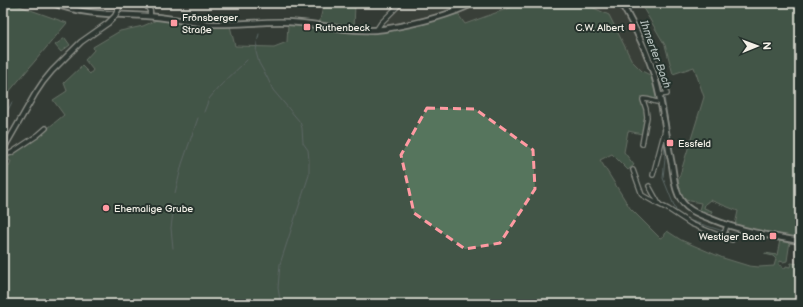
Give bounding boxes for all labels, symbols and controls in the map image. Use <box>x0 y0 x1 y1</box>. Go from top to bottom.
place label: Frönsberger Straße <box>182 12 238 36</box>
water label: Ihmerter Bach <box>637 17 674 90</box>
marker: Frönsberger Straße <box>169 18 179 28</box>
marker: Ruthenbeck <box>302 22 312 32</box>
place label: Ruthenbeck <box>315 22 370 34</box>
place label: C.W. Albert <box>575 22 624 34</box>
marker: C.W. Albert <box>627 22 637 32</box>
north arrow <box>737 26 777 66</box>
text: N <box>760 42 773 50</box>
marker: Essfeld <box>665 138 675 148</box>
place label: Essfeld <box>678 138 711 150</box>
marker: Ehemalige Grube <box>101 203 111 213</box>
place label: Ehemalige Grube <box>114 203 193 215</box>
place label: Westiger Bach <box>699 231 765 243</box>
marker: Westiger Bach <box>768 231 778 241</box>

